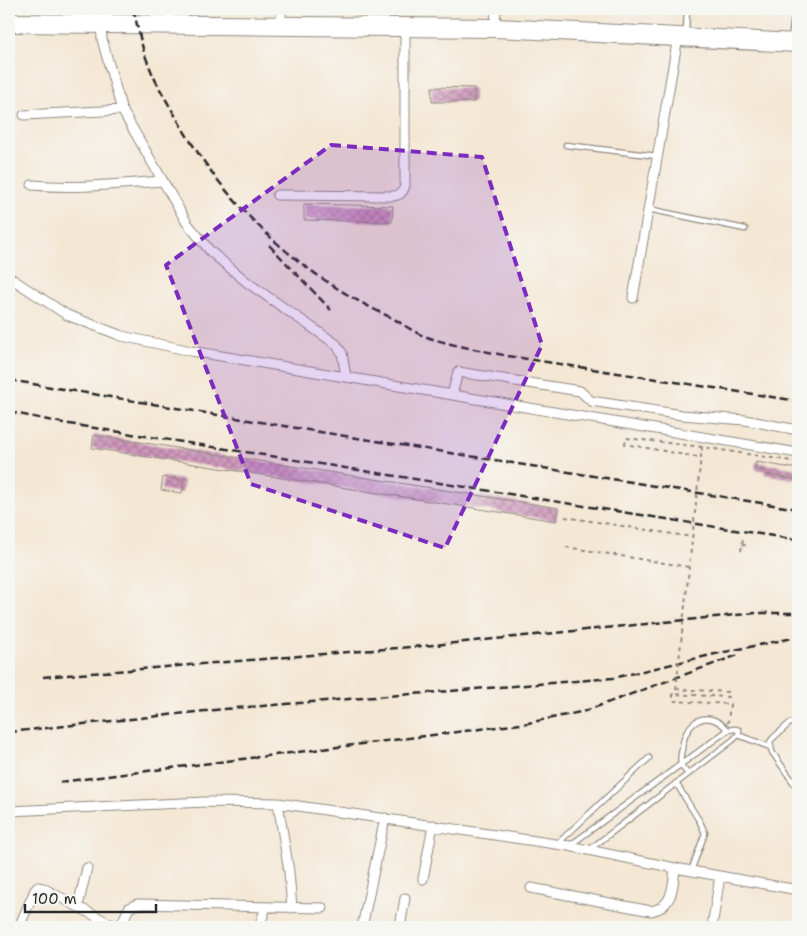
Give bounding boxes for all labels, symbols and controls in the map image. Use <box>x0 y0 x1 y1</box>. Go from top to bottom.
scale bar <box>25 881 156 913</box>
text: 100 m <box>32 889 77 909</box>

